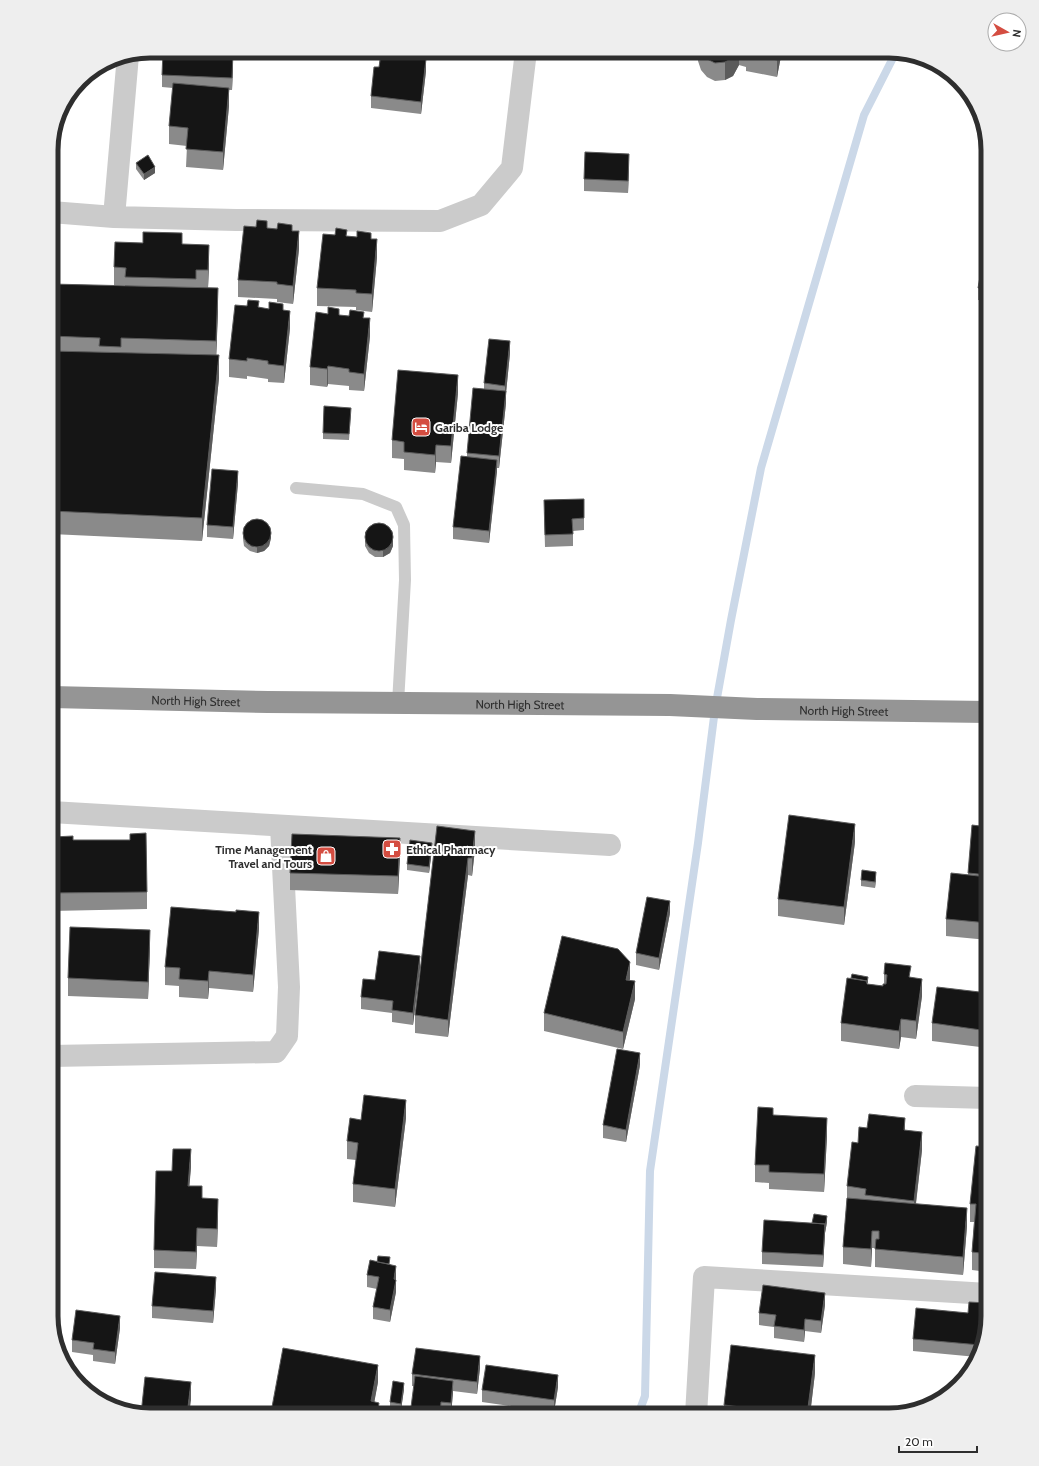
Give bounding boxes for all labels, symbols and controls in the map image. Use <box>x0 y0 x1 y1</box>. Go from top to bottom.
north arrow <box>987 12 1027 52</box>
text: N <box>1009 29 1024 38</box>
hotel icon: Gariba Lodge <box>410 416 432 438</box>
place label: Gariba Lodge <box>435 420 503 435</box>
street label: North High Street <box>151 692 241 709</box>
street label: North High Street <box>475 696 564 712</box>
street label: North High Street <box>799 702 888 718</box>
pharmacy icon: Ethical Pharmacy <box>381 838 403 860</box>
place label: Time Management Travel and Tours <box>215 842 312 871</box>
place label: Ethical Pharmacy <box>406 842 496 857</box>
shop icon: Time Management Travel and Tours <box>315 845 337 867</box>
scale bar <box>899 1428 977 1454</box>
text: 20 m <box>905 1434 933 1449</box>

